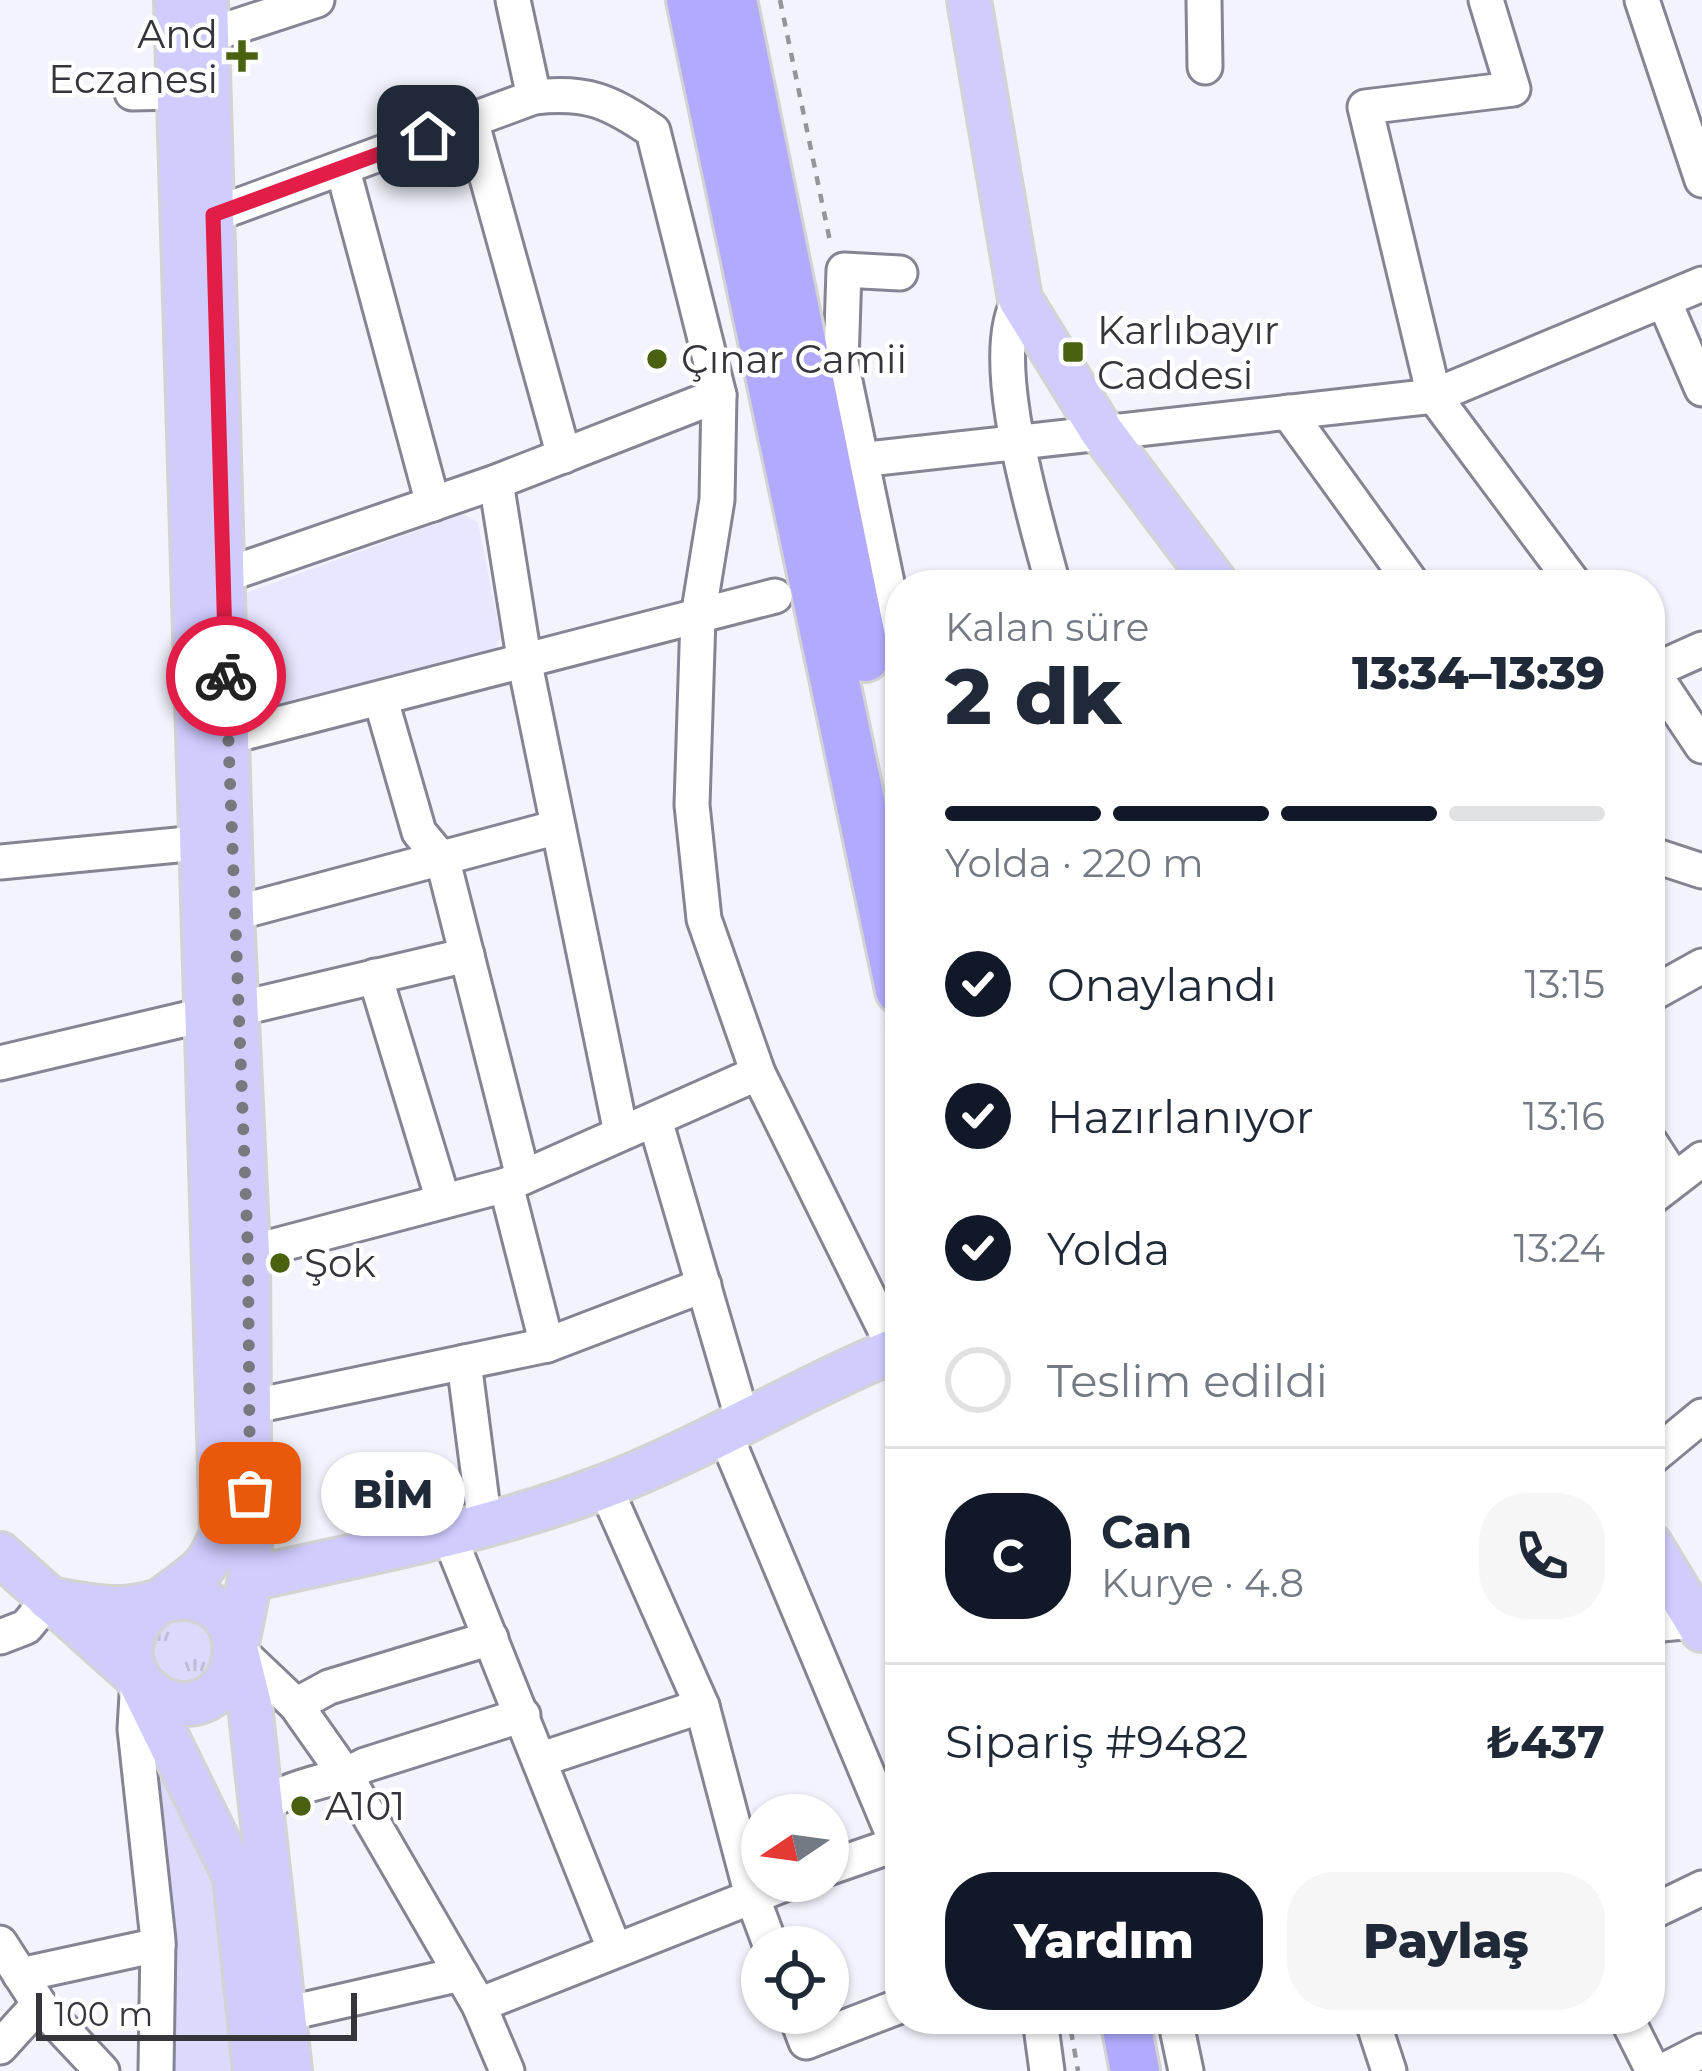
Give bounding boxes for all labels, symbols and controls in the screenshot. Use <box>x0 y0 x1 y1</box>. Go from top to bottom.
place label: And Eczanesi <box>48 10 218 103</box>
marker: And Eczanesi <box>229 43 255 69</box>
pin <box>377 85 479 187</box>
icon: home <box>395 103 461 169</box>
place label: Karlıbayır Caddesi <box>1097 306 1279 399</box>
place label: Çınar Camii <box>681 335 907 383</box>
marker: Karlıbayır Caddesi <box>1060 339 1086 365</box>
marker: Çınar Camii <box>644 346 670 372</box>
text: Kalan süre <box>945 603 1149 651</box>
courier <box>166 616 286 736</box>
icon: bike <box>193 643 259 709</box>
text: 13:34–13:39 <box>1352 645 1605 700</box>
text: 2 dk <box>945 648 1122 744</box>
text: Yolda · 220 m <box>945 839 1204 887</box>
icon: check <box>945 951 1011 1017</box>
text: Onaylandı <box>1047 957 1277 1012</box>
text: 13:15 <box>1525 960 1605 1008</box>
icon: check <box>945 1083 1011 1149</box>
text: Hazırlanıyor <box>1047 1089 1314 1144</box>
text: 13:16 <box>1523 1092 1605 1140</box>
icon: check <box>945 1215 1011 1281</box>
text: Yolda <box>1047 1221 1170 1276</box>
text: 13:24 <box>1514 1224 1605 1272</box>
place label: Şok <box>304 1239 376 1287</box>
marker: Şok <box>267 1250 293 1276</box>
text: Teslim edildi <box>1047 1353 1328 1408</box>
pin <box>199 1442 301 1544</box>
callout: BİM <box>322 1451 466 1535</box>
icon: bag <box>217 1460 283 1526</box>
text: BİM <box>353 1470 433 1518</box>
button: phone <box>1479 1493 1605 1619</box>
text: Can <box>1101 1504 1192 1559</box>
text: C <box>992 1528 1024 1583</box>
text: Kurye · 4.8 <box>1101 1559 1304 1607</box>
text: Sipariş #9482 <box>945 1714 1248 1769</box>
text: ₺437 <box>1486 1714 1605 1769</box>
place label: A101 <box>325 1782 405 1830</box>
marker: A101 <box>288 1793 314 1819</box>
north arrow <box>741 1794 849 1902</box>
map controls <box>741 1794 849 2034</box>
button: Yardım <box>945 1872 1263 2010</box>
button: Paylaş <box>1287 1872 1605 2010</box>
button: locate <box>741 1926 849 2034</box>
scale bar <box>36 1987 357 2040</box>
text: 100 m <box>54 1994 153 2034</box>

